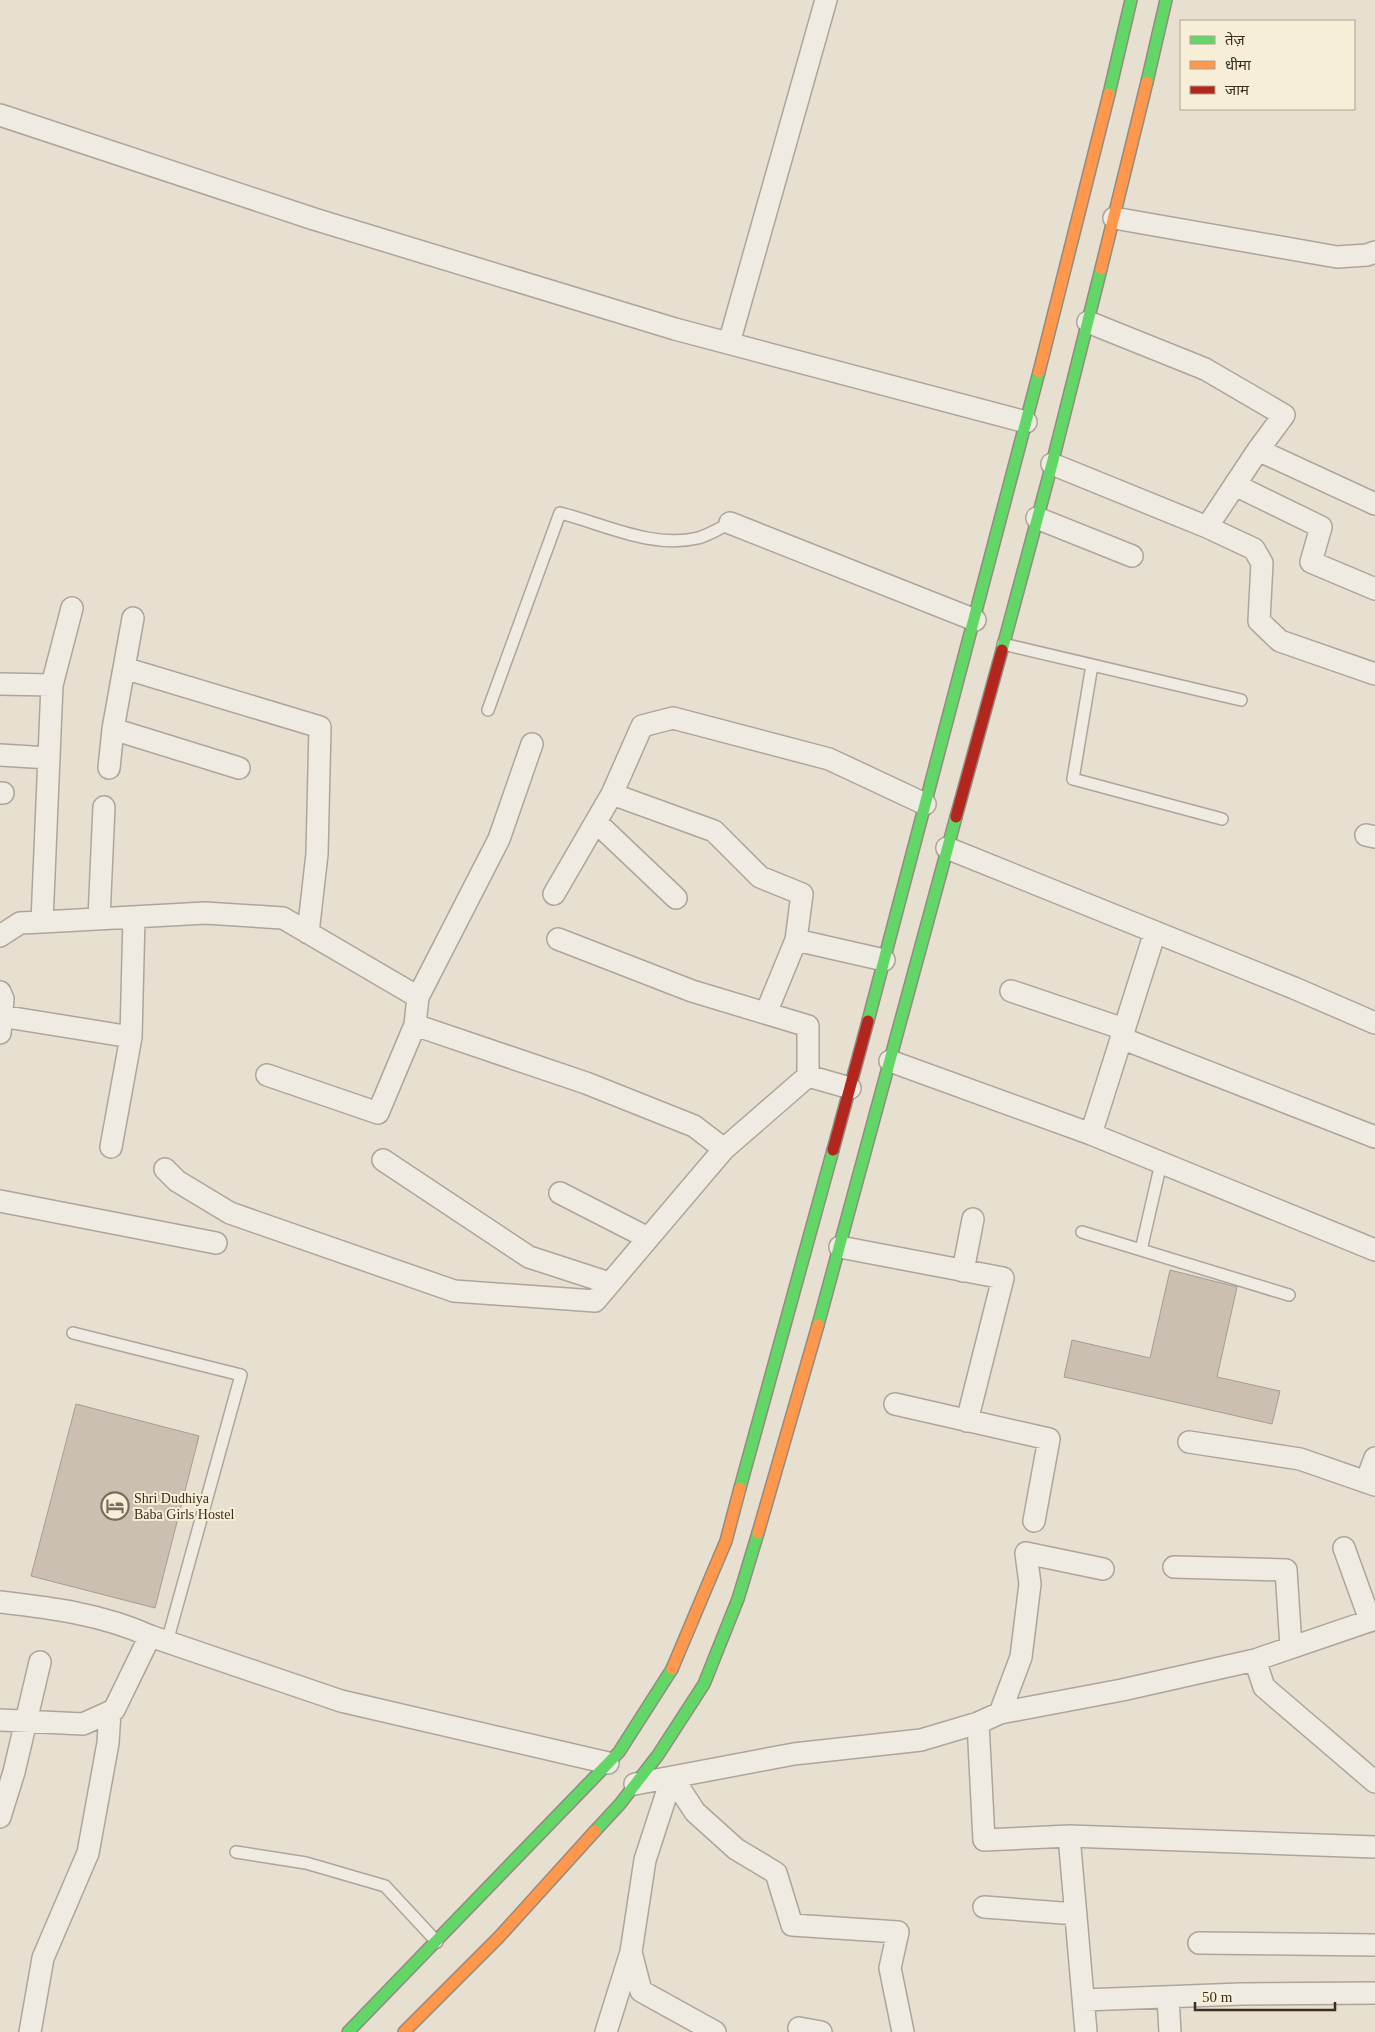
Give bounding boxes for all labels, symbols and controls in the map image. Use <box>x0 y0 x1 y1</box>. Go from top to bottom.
legend <box>1180 20 1355 110</box>
text: तेज़ <box>1225 31 1246 48</box>
text: धीमा <box>1225 57 1252 73</box>
text: जाम <box>1225 82 1250 98</box>
hotel icon: Shri Dudhiya Baba Girls Hostel <box>100 1491 130 1521</box>
place label: Shri Dudhiya Baba Girls Hostel <box>134 1491 234 1522</box>
scale bar <box>1195 1980 1335 2012</box>
text: 50 m <box>1202 1989 1233 2005</box>

